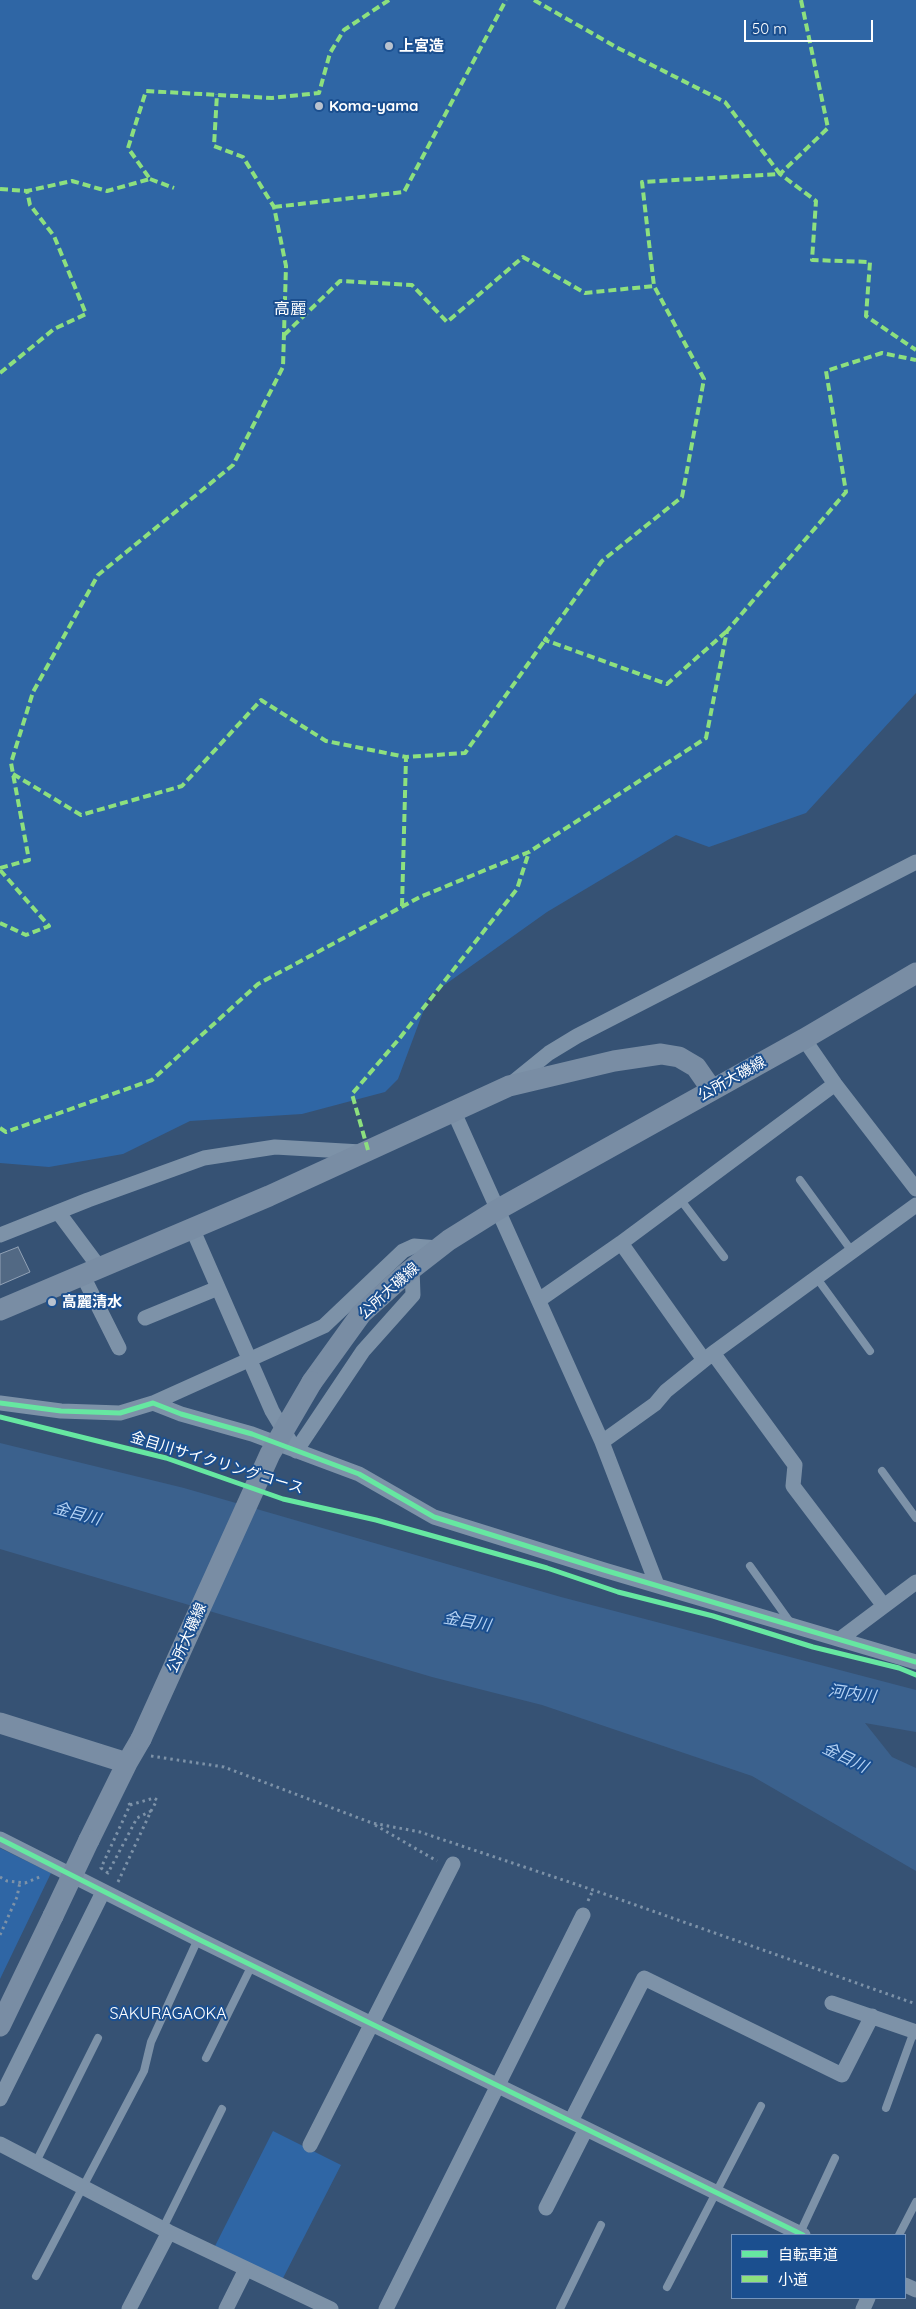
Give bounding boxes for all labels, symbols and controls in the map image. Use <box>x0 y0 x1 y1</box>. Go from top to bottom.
scale bar <box>746 10 875 42</box>
text: 50 m <box>752 19 787 38</box>
place label: 上宮造 <box>399 37 444 55</box>
marker: 上宮造 <box>383 40 395 52</box>
place label: Koma-yama <box>329 97 419 115</box>
marker: Koma-yama <box>313 100 325 112</box>
district label: 高麗 <box>274 299 306 319</box>
street label: 公所大磯線 <box>695 1053 769 1105</box>
street label: 公所大磯線 <box>355 1259 423 1323</box>
place label: 高麗清水 <box>62 1293 122 1311</box>
marker: 高麗清水 <box>46 1296 58 1308</box>
street label: 金目川サイクリングコース <box>128 1428 306 1498</box>
water label: 金目川 <box>51 1499 103 1529</box>
street label: 公所大磯線 <box>164 1600 210 1676</box>
water label: 金目川 <box>442 1608 492 1636</box>
water label: 河内川 <box>827 1681 877 1707</box>
water label: 金目川 <box>819 1739 871 1777</box>
district label: SAKURAGAOKA <box>103 2004 233 2024</box>
legend <box>731 2234 906 2299</box>
text: 自転車道 <box>778 2245 838 2264</box>
text: 小道 <box>778 2270 808 2289</box>

